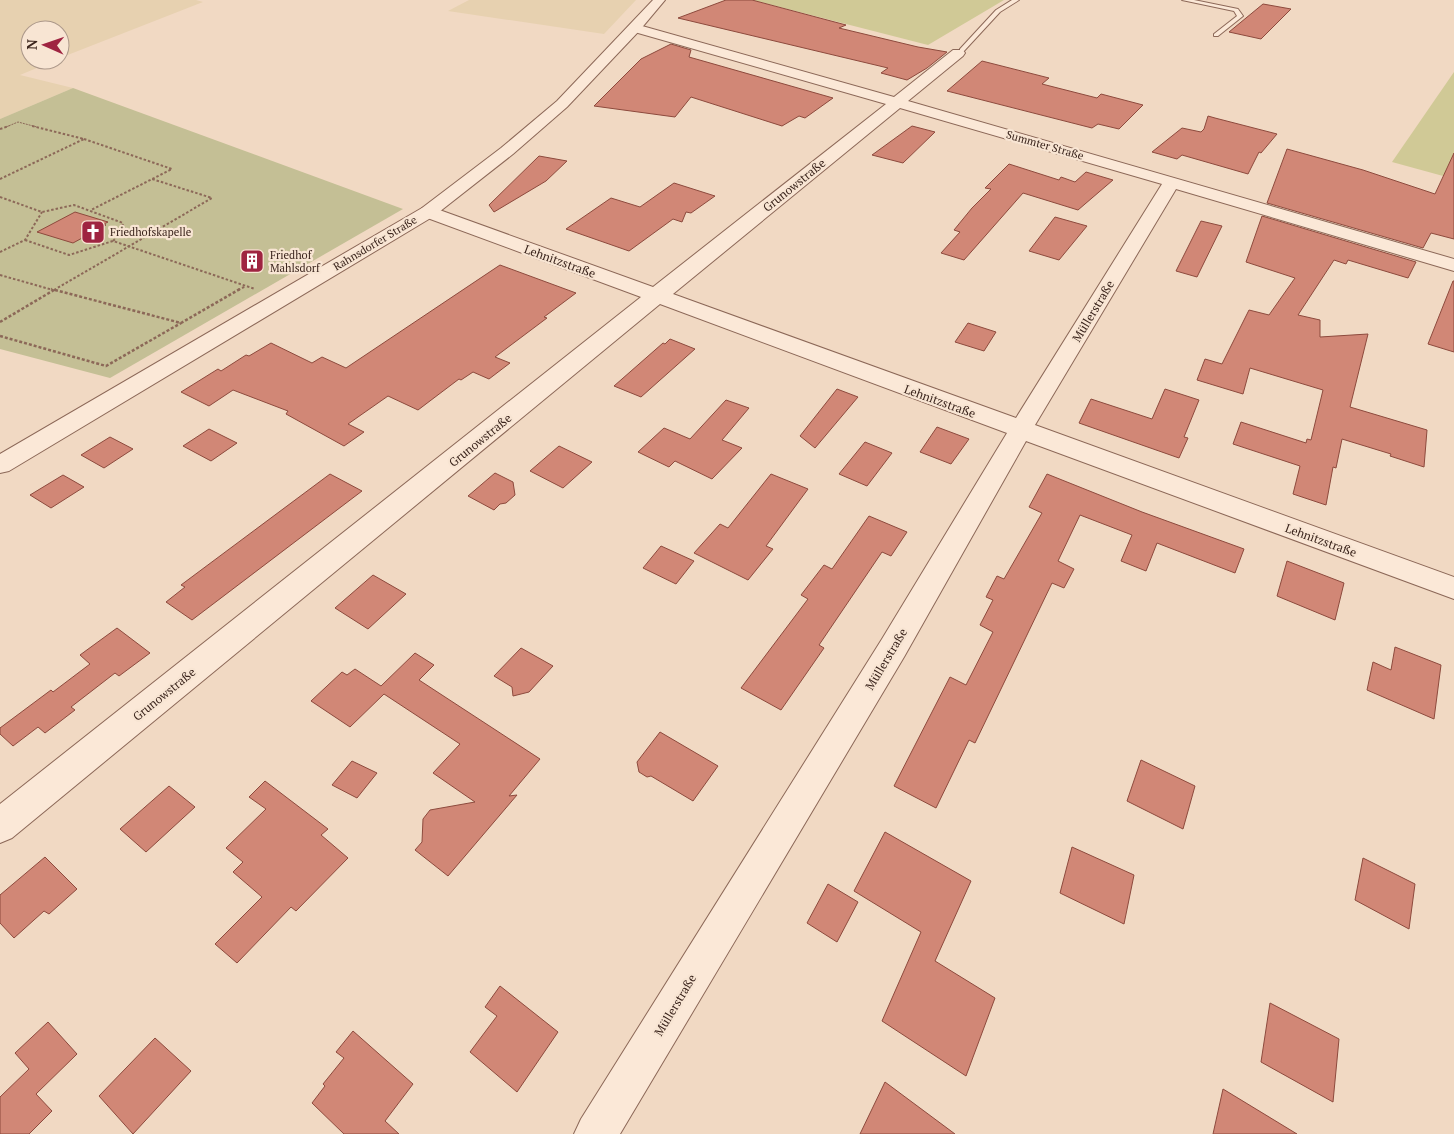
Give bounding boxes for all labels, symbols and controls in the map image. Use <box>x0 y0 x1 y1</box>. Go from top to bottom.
north arrow <box>20 20 70 70</box>
text: N <box>22 39 41 50</box>
street label: Summter Straße <box>1005 127 1086 163</box>
street label: Grunowstraße <box>760 155 828 215</box>
street label: Rahnsdorfer Straße <box>331 212 420 273</box>
church icon: Friedhofskapelle <box>80 219 106 245</box>
place label: Friedhofskapelle <box>110 225 192 239</box>
street label: Lehnitzstraße <box>522 241 598 281</box>
building icon: Friedhof Mahlsdorf <box>239 248 265 274</box>
place label: Friedhof Mahlsdorf <box>270 248 321 275</box>
street label: Müllerstraße <box>1069 277 1117 345</box>
street label: Lehnitzstraße <box>902 381 978 421</box>
street label: Grunowstraße <box>446 410 514 470</box>
street label: Lehnitzstraße <box>1283 520 1359 560</box>
street label: Müllerstraße <box>862 625 910 693</box>
street label: Grunowstraße <box>130 664 198 724</box>
street label: Müllerstraße <box>651 971 699 1039</box>

